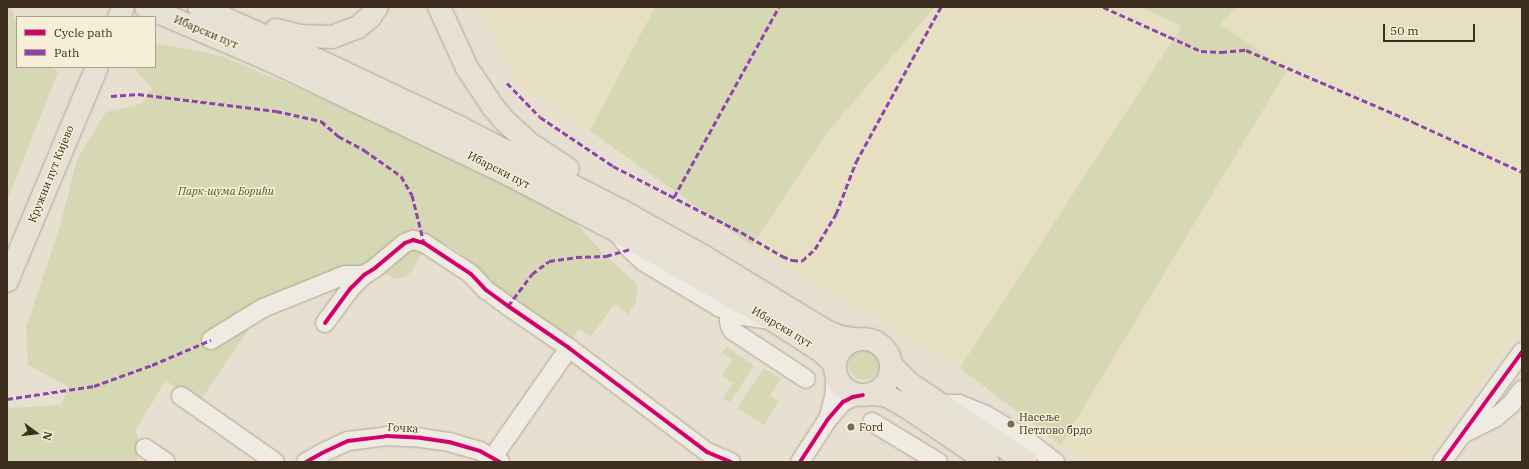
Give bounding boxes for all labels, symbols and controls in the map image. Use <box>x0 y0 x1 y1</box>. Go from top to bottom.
street label: Ибарски пут <box>172 13 240 51</box>
legend <box>16 16 156 68</box>
scale bar <box>1385 16 1477 42</box>
text: 50 m <box>1390 23 1419 38</box>
text: Cycle path <box>54 25 113 40</box>
text: Path <box>54 45 79 60</box>
street label: Кружни пут Кијево <box>25 123 77 225</box>
street label: Ибарски пут <box>465 149 533 191</box>
park label: Парк-шума Борићи <box>178 184 274 198</box>
street label: Ибарски пут <box>749 304 815 350</box>
place label: Насеље Петлово брдо <box>1019 411 1092 437</box>
north arrow <box>16 413 56 453</box>
marker: Насеље Петлово брдо <box>1006 419 1016 429</box>
place label: Ford <box>859 420 883 434</box>
street label: Гочка <box>387 421 419 435</box>
marker: Ford <box>846 422 856 432</box>
text: N <box>40 430 55 442</box>

